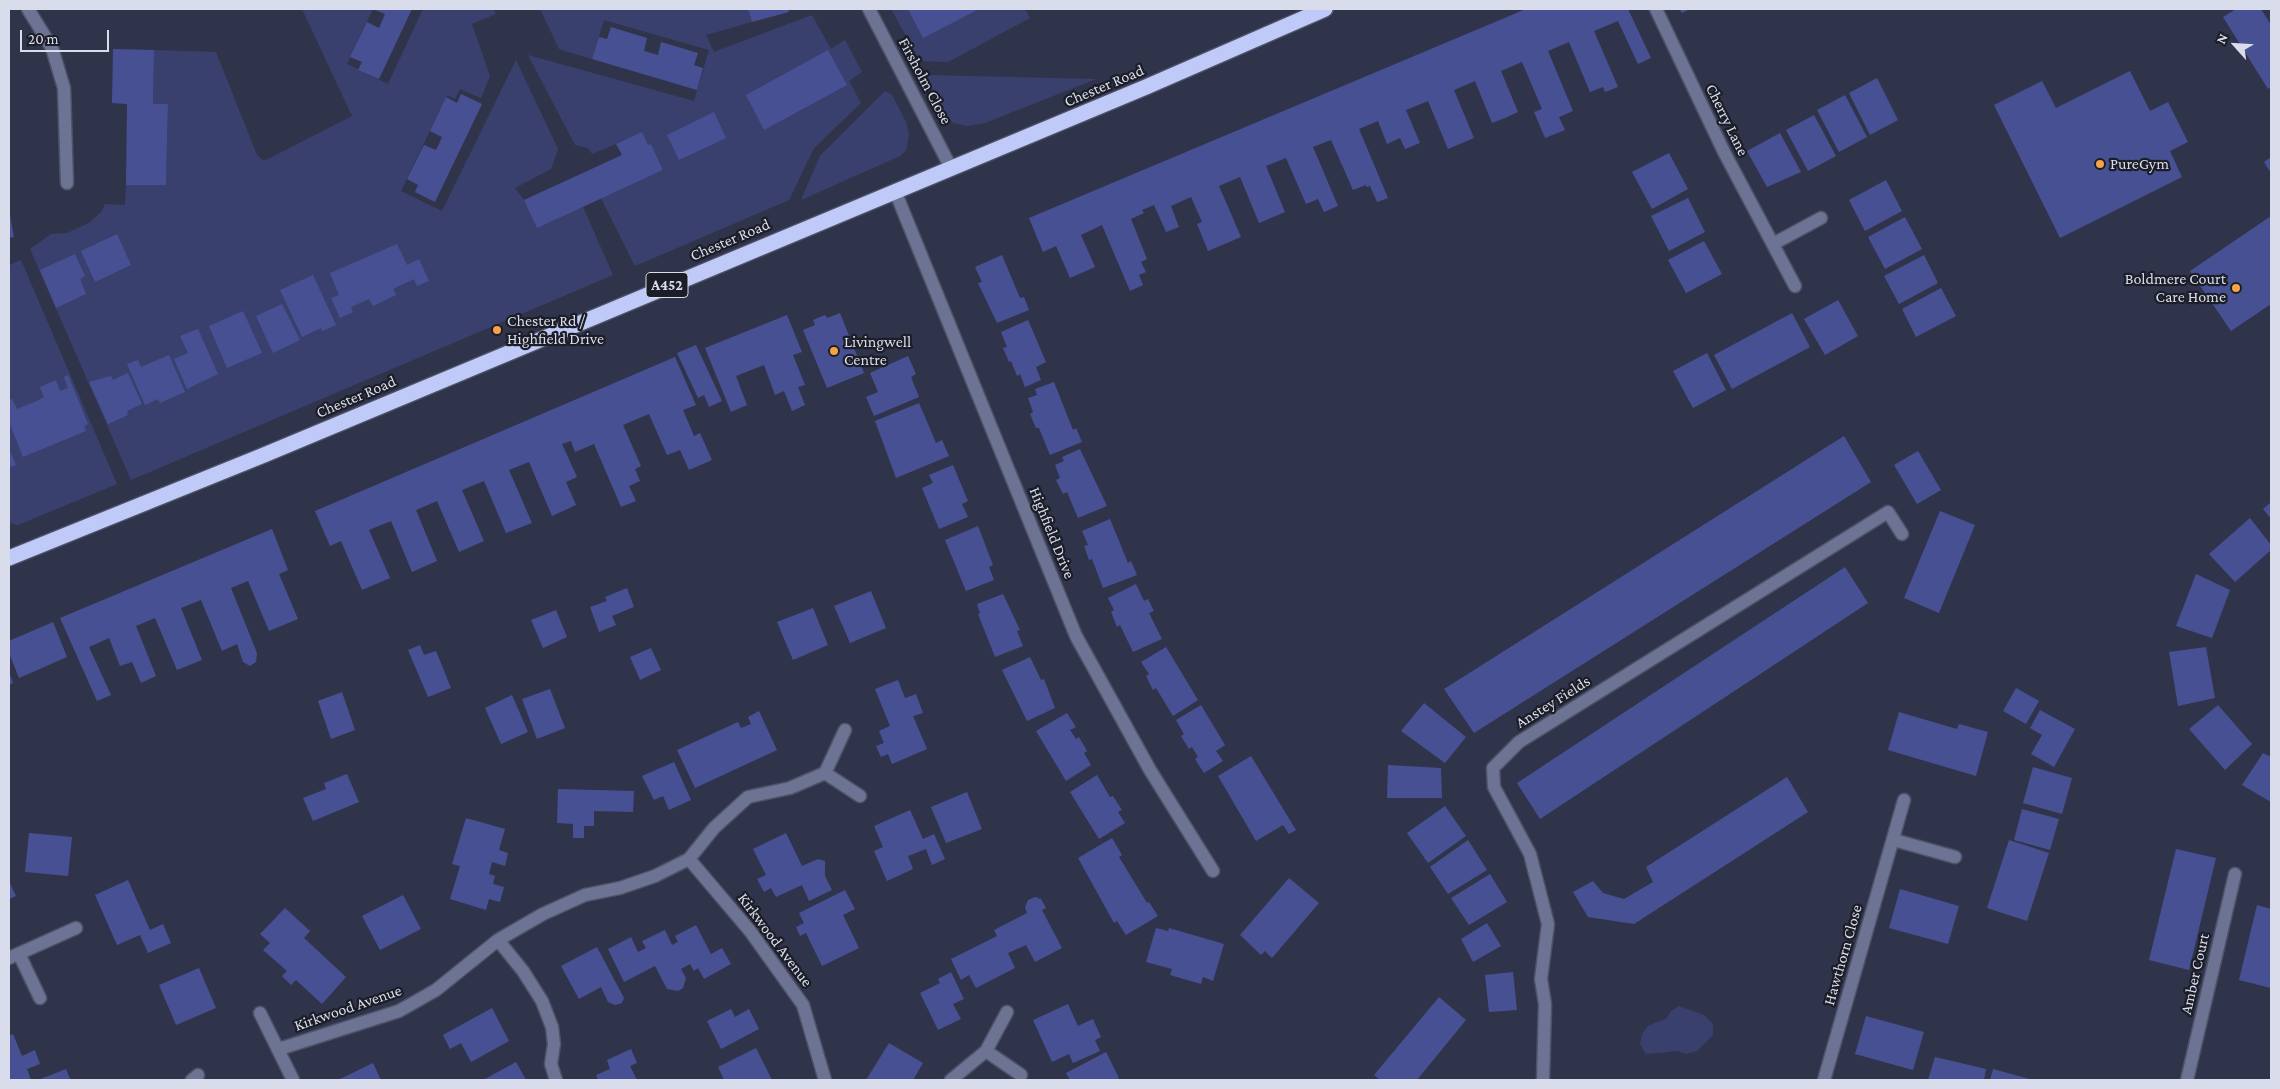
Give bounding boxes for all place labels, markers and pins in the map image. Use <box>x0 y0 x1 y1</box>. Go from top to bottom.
place label: PureGym <box>2110 154 2169 174</box>
marker: PureGym <box>2094 158 2106 170</box>
place label: Boldmere Court Care Home <box>2125 269 2226 307</box>
marker: Boldmere Court Care Home <box>2230 282 2242 294</box>
place label: Chester Rd / Highfield Drive <box>507 311 604 349</box>
marker: Chester Rd / Highfield Drive <box>491 324 503 336</box>
place label: Livingwell Centre <box>844 332 911 370</box>
marker: Livingwell Centre <box>828 345 840 357</box>

